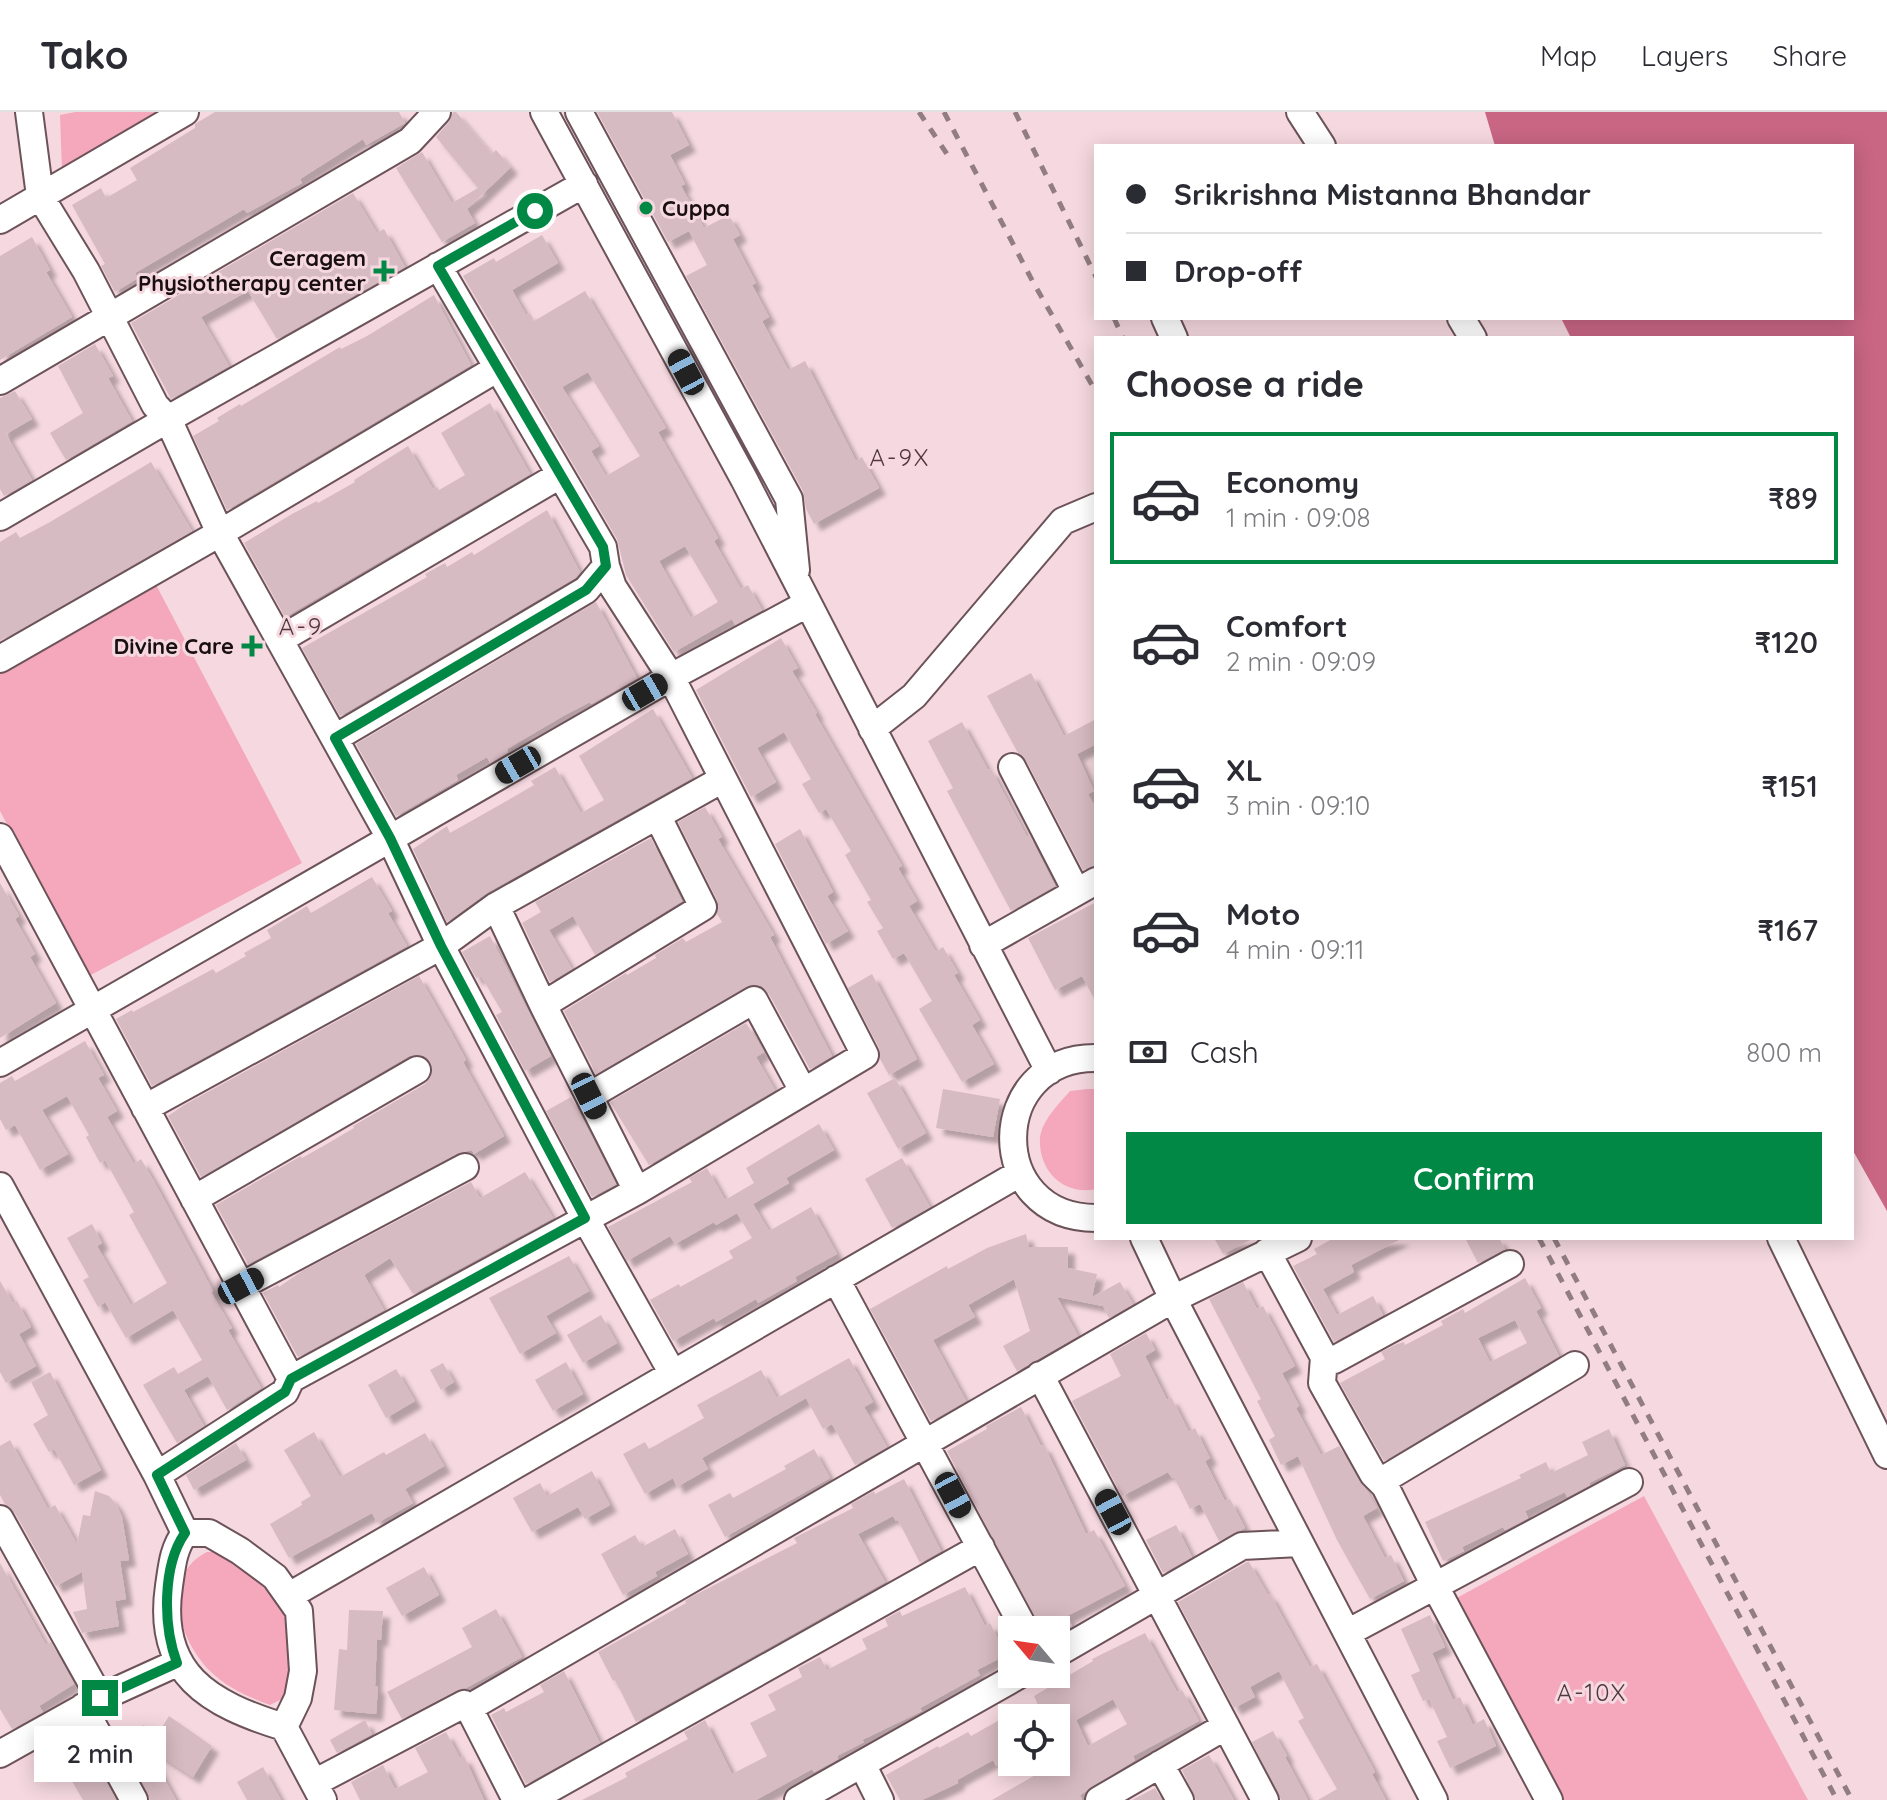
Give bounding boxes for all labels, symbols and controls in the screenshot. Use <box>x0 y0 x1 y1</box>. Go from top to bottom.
text: Tako <box>40 31 128 79</box>
text: Map <box>1540 38 1597 73</box>
text: Layers <box>1641 38 1728 73</box>
text: Share <box>1772 38 1847 73</box>
text: Srikrishna Mistanna Bhandar <box>1174 175 1591 213</box>
route start <box>517 193 553 229</box>
place label: Cuppa <box>662 194 730 222</box>
marker: Cuppa <box>637 199 655 217</box>
place label: Ceragem Physiotherapy center <box>138 244 366 297</box>
text: Drop-off <box>1174 252 1302 290</box>
marker: Ceragem Physiotherapy center <box>373 260 395 282</box>
car <box>664 345 708 399</box>
text: Choose a ride <box>1126 361 1364 406</box>
district label: A-9X <box>870 442 930 472</box>
icon: car <box>1130 462 1202 534</box>
text: Economy <box>1226 463 1359 501</box>
text: ₹89 <box>1768 479 1818 517</box>
text: 1 min · 09:08 <box>1226 501 1371 534</box>
icon: car <box>1130 606 1202 678</box>
text: Comfort <box>1226 607 1347 645</box>
district label: A-9 <box>279 611 323 641</box>
text: ₹120 <box>1755 623 1818 661</box>
place label: Divine Care <box>114 632 234 660</box>
marker: Divine Care <box>241 635 263 657</box>
text: 2 min · 09:09 <box>1226 645 1376 678</box>
car <box>618 670 672 714</box>
car <box>491 743 545 787</box>
icon: car <box>1130 750 1202 822</box>
text: XL <box>1226 751 1263 789</box>
text: ₹151 <box>1761 767 1818 805</box>
text: 3 min · 09:10 <box>1226 789 1370 822</box>
icon: car <box>1130 894 1202 966</box>
text: Moto <box>1226 895 1300 933</box>
text: ₹167 <box>1757 911 1818 949</box>
text: 4 min · 09:11 <box>1226 933 1364 966</box>
icon: cash <box>1126 1030 1170 1074</box>
text: Cash <box>1190 1033 1259 1071</box>
text: 800 m <box>1746 1036 1822 1069</box>
car <box>568 1069 610 1123</box>
button: Confirm <box>1126 1132 1822 1224</box>
car <box>214 1264 268 1308</box>
car <box>931 1468 975 1522</box>
car <box>1091 1485 1135 1539</box>
north arrow <box>998 1616 1070 1688</box>
map controls <box>998 1616 1070 1776</box>
district label: A-10X <box>1557 1677 1627 1707</box>
route end <box>82 1680 118 1716</box>
button: locate <box>998 1704 1070 1776</box>
callout: 2 min <box>34 1726 166 1782</box>
text: 2 min <box>66 1737 134 1770</box>

